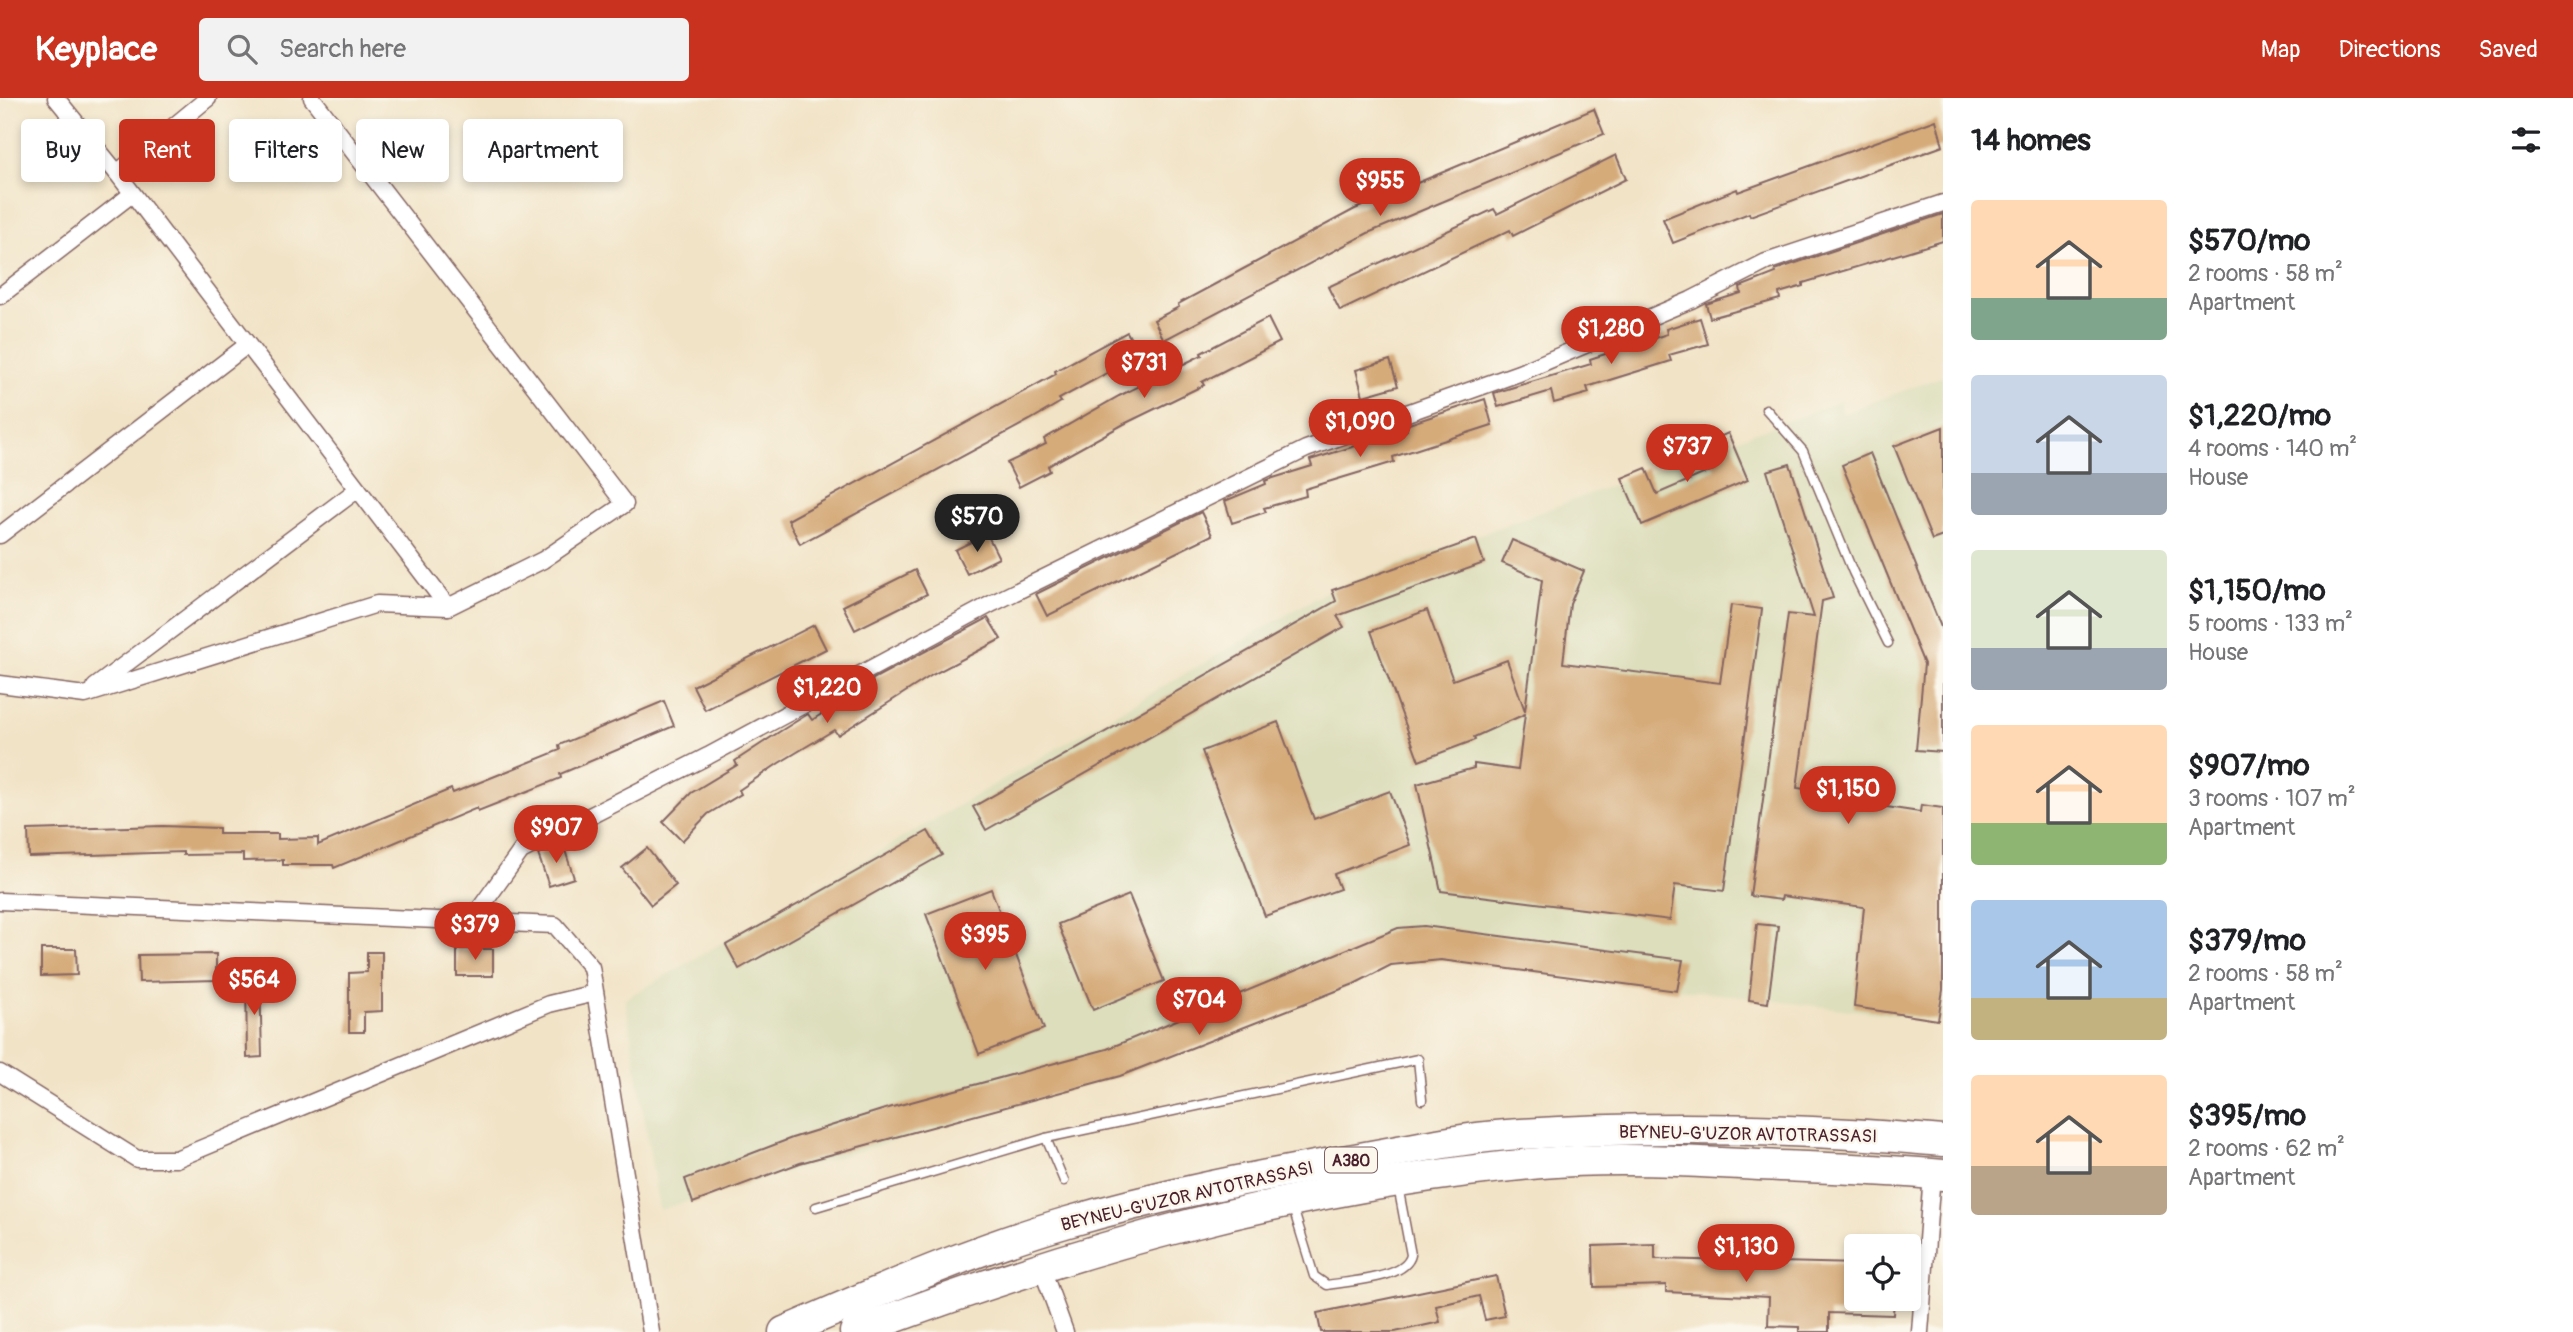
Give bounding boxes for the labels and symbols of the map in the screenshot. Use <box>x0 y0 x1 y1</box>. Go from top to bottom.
pin: $955 <box>1339 158 1421 218</box>
pin: $1,280 <box>1554 306 1668 366</box>
pin: $731 <box>1103 341 1185 400</box>
pin: $1,090 <box>1303 400 1417 459</box>
pin: $737 <box>1646 424 1728 484</box>
pin: $570 <box>936 494 1018 554</box>
pin: $1,220 <box>770 666 884 725</box>
pin: $1,150 <box>1791 766 1905 826</box>
pin: $907 <box>515 806 597 865</box>
pin: $379 <box>434 902 516 962</box>
pin: $395 <box>944 912 1026 972</box>
pin: $564 <box>213 958 295 1017</box>
pin: $704 <box>1158 978 1240 1037</box>
street label: BEYNEU-G'UZOR AVTOTRASSASI <box>1619 1121 1877 1148</box>
road number: A380 <box>1325 1148 1377 1172</box>
street label: BEYNEU-G'UZOR AVTOTRASSASI <box>1059 1156 1316 1237</box>
pin: $1,130 <box>1689 1224 1803 1284</box>

